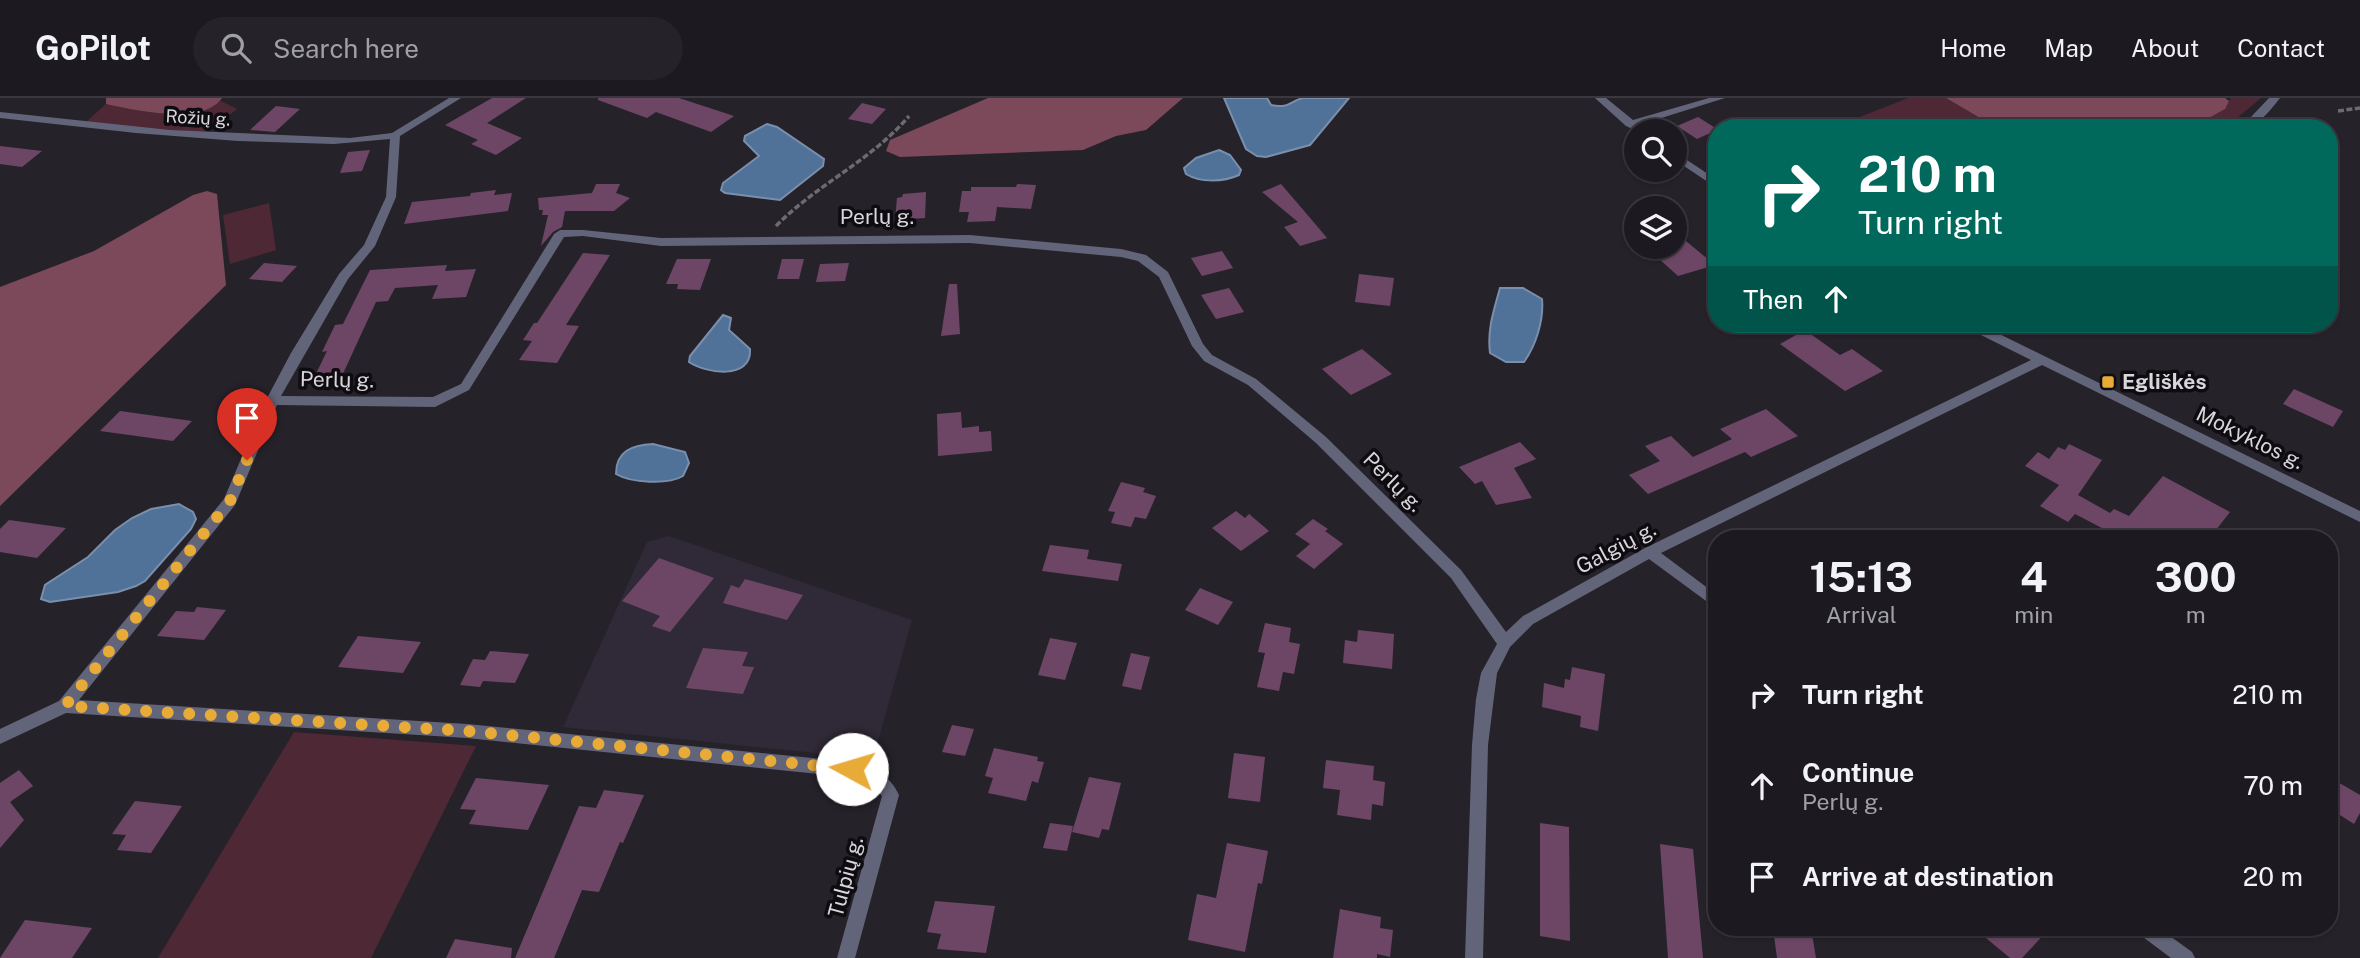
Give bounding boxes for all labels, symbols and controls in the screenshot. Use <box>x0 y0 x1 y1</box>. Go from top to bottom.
search box <box>193 17 683 80</box>
text: GoPilot <box>35 29 151 67</box>
icon: search <box>217 29 255 67</box>
text: Search here <box>273 33 419 64</box>
text: Home <box>1940 34 2006 62</box>
text: Map <box>2044 34 2093 62</box>
text: About <box>2131 34 2199 62</box>
text: Contact <box>2237 34 2325 62</box>
street label: Rožių g. <box>165 105 231 130</box>
map controls <box>1624 119 1687 259</box>
button: search <box>1624 119 1687 182</box>
text: 210 m <box>1858 145 1997 203</box>
icon: right <box>1743 147 1834 238</box>
button: layers <box>1624 196 1687 259</box>
street label: Perlų g. <box>840 204 914 229</box>
text: Turn right <box>1858 204 2003 241</box>
icon: ahead <box>1817 280 1855 318</box>
text: Then <box>1743 284 1803 315</box>
street label: Perlų g. <box>300 366 374 393</box>
place label: Egliškės <box>2122 369 2207 394</box>
marker: Egliškės <box>2100 374 2116 390</box>
pin <box>217 388 277 460</box>
icon: arrive <box>228 399 266 437</box>
street label: Mokyklos g. <box>2192 401 2308 474</box>
street label: Perlų g. <box>1358 447 1428 517</box>
street label: Galgių g. <box>1571 516 1660 579</box>
text: 15:13 <box>1809 552 1913 601</box>
text: 4 <box>2020 552 2048 601</box>
text: 300 <box>2155 552 2237 601</box>
text: Arrival <box>1826 601 1897 628</box>
text: min <box>2014 601 2053 628</box>
text: m <box>2186 601 2206 628</box>
icon: right <box>1743 676 1781 714</box>
text: Turn right <box>1802 679 1924 710</box>
text: 210 m <box>2232 679 2303 710</box>
position arrow <box>815 732 889 806</box>
text: Continue <box>1802 757 1914 788</box>
icon: ahead <box>1743 767 1781 805</box>
text: 70 m <box>2243 770 2303 801</box>
text: Perlų g. <box>1802 788 1884 815</box>
street label: Tulpių g. <box>823 834 868 920</box>
icon: arrive <box>1743 858 1781 896</box>
text: Arrive at destination <box>1802 861 2054 892</box>
text: 20 m <box>2243 861 2303 892</box>

